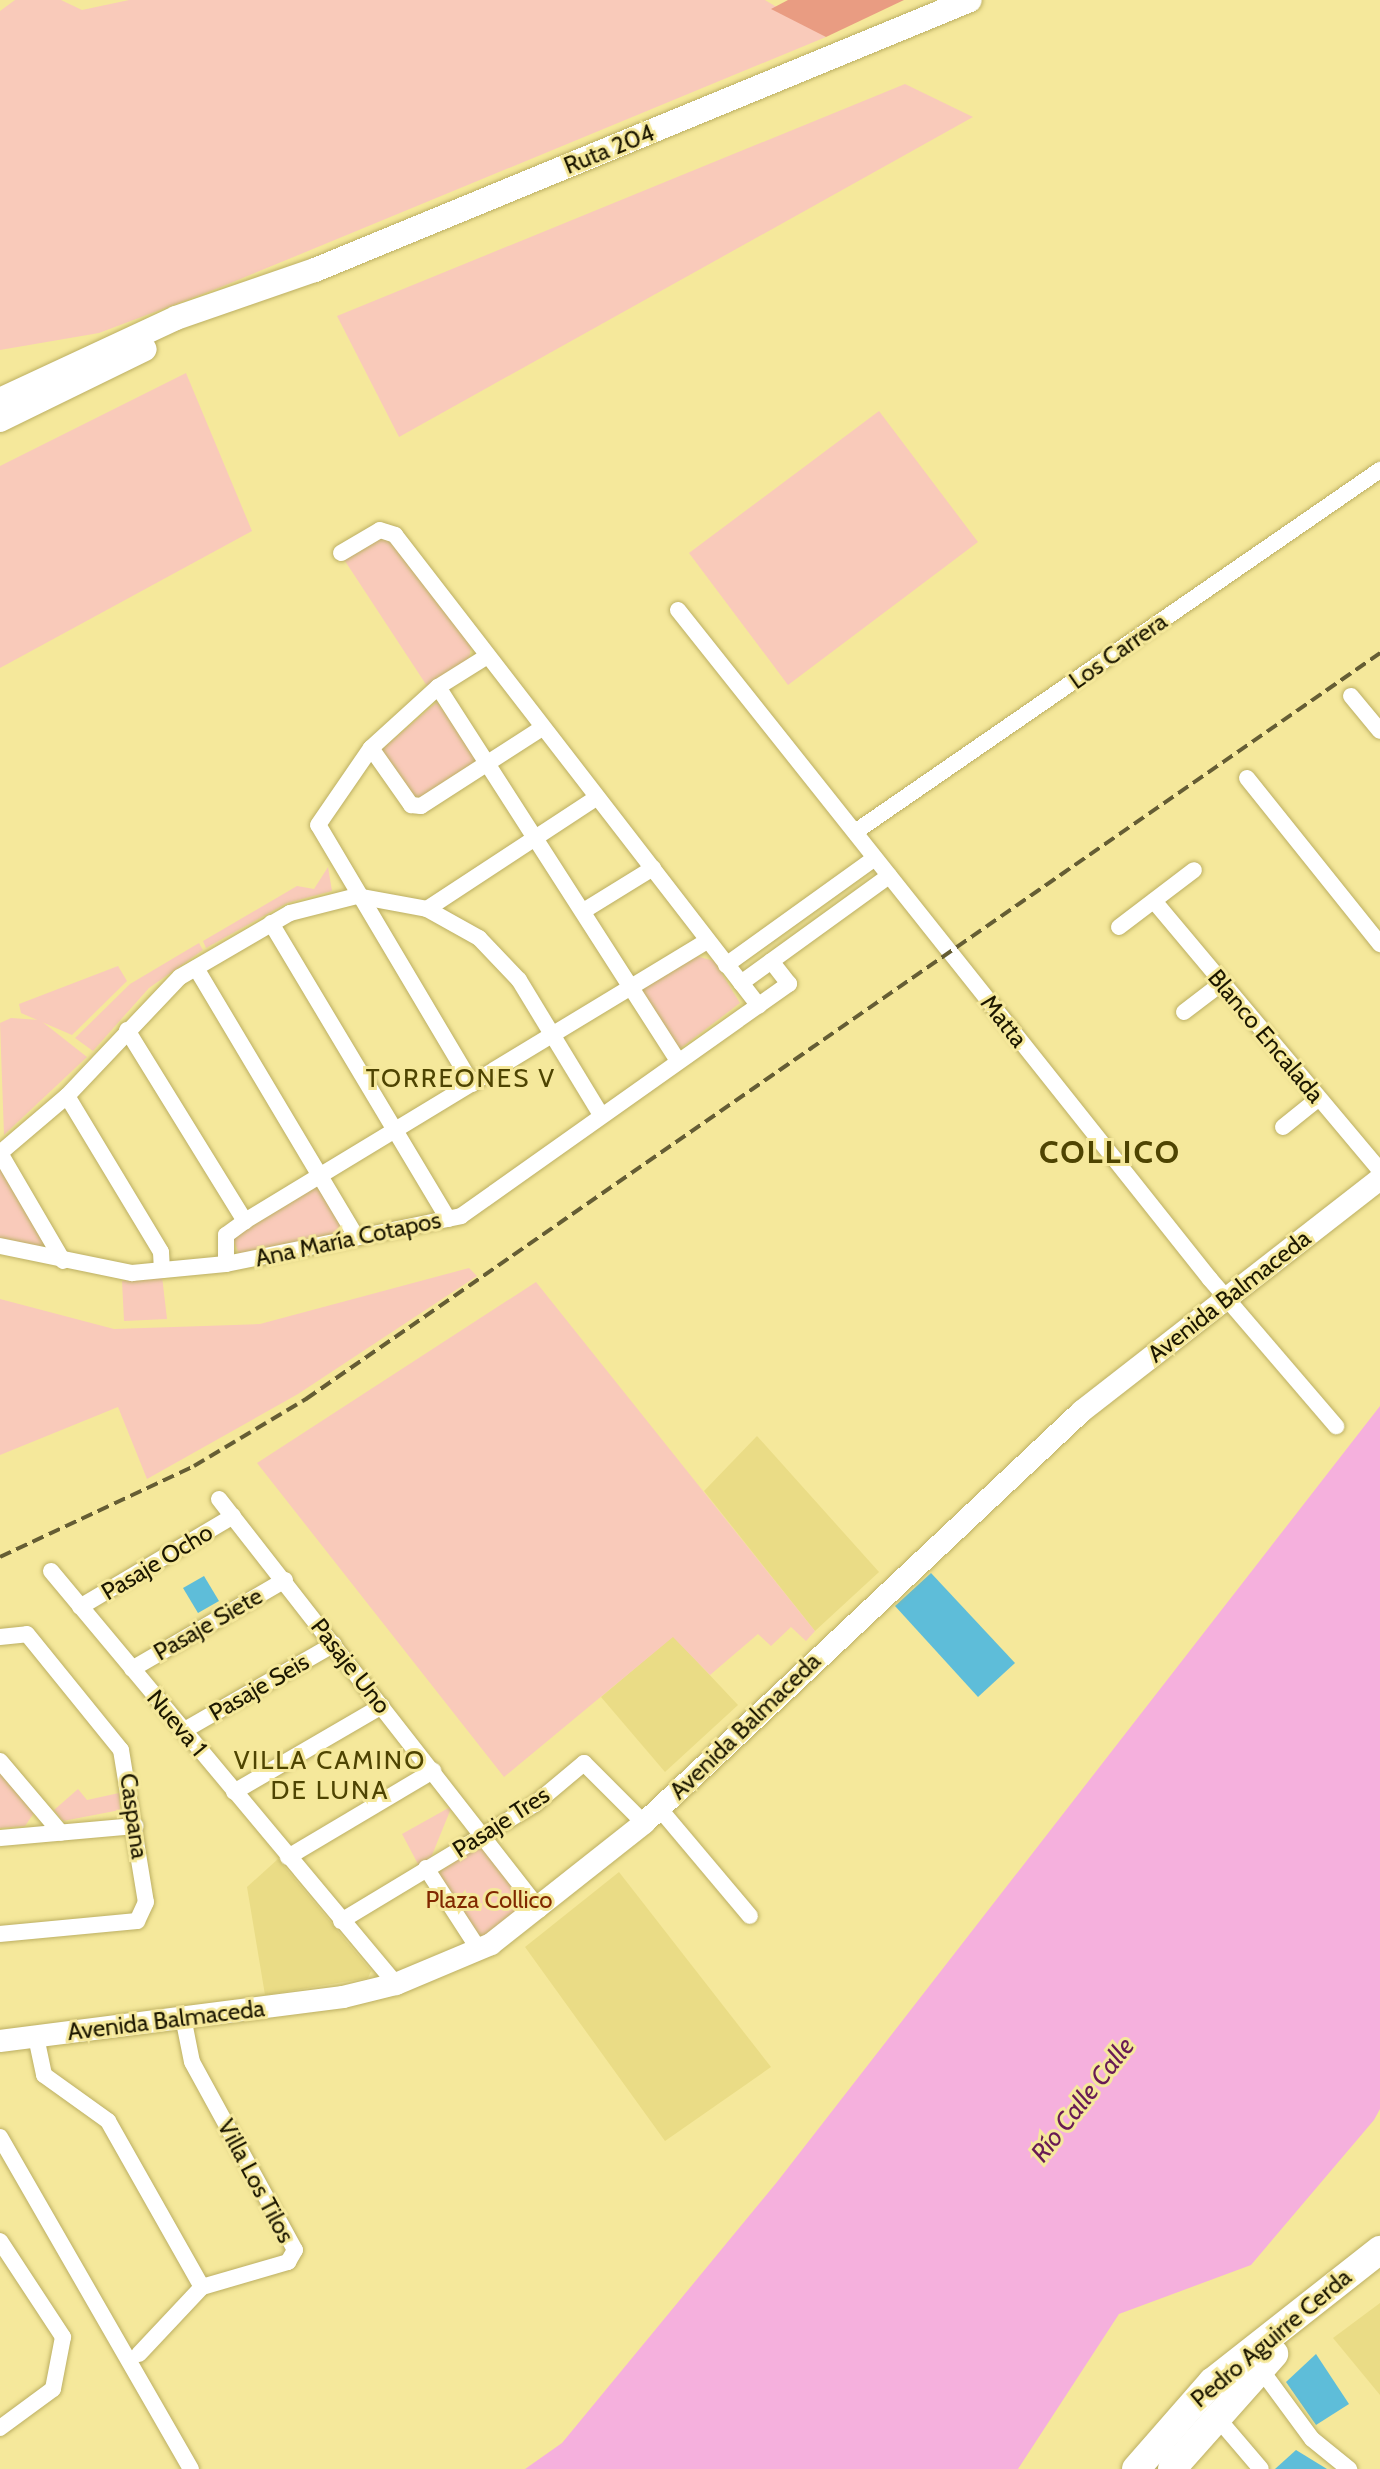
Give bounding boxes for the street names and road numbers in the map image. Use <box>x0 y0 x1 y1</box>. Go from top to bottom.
street label: Ruta 204 <box>560 118 658 180</box>
street label: Los Carrera <box>1064 607 1172 695</box>
street label: Blanco Encalada <box>1202 964 1330 1108</box>
street label: Matta <box>975 989 1033 1053</box>
street label: Ana María Cotapos <box>252 1205 444 1273</box>
street label: Avenida Balmaceda <box>1142 1224 1316 1368</box>
street label: Pasaje Ocho <box>96 1518 218 1606</box>
street label: Pasaje Siete <box>149 1581 267 1667</box>
street label: Pasaje Uno <box>305 1613 397 1719</box>
street label: Pasaje Seis <box>204 1647 314 1727</box>
street label: Avenida Balmaceda <box>664 1647 826 1805</box>
street label: Nueva 1 <box>141 1684 213 1762</box>
street label: Caspana <box>114 1771 154 1861</box>
street label: Pasaje Tres <box>447 1780 555 1864</box>
street label: Avenida Balmaceda <box>66 1994 266 2046</box>
street label: Villa Los Tilos <box>211 2114 301 2248</box>
street label: Pedro Aguirre Cerda <box>1185 2263 1357 2413</box>

